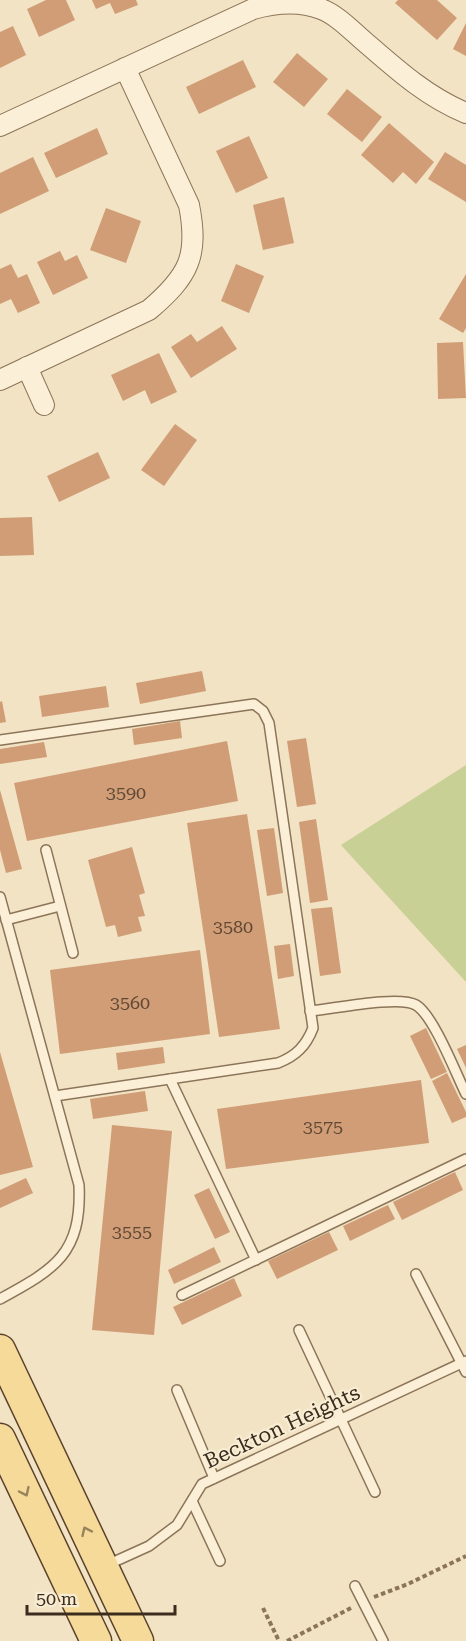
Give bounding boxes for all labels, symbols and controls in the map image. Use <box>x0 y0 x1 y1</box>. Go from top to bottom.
house number: 3590 <box>106 782 146 803</box>
house number: 3580 <box>213 916 253 937</box>
house number: 3560 <box>110 992 150 1013</box>
house number: 3575 <box>303 1116 343 1137</box>
house number: 3555 <box>112 1221 152 1242</box>
street label: Beckton Heights <box>200 1380 364 1474</box>
one-way arrow <box>18 1486 30 1497</box>
one-way arrow <box>82 1527 94 1538</box>
scale bar <box>27 1578 176 1616</box>
text: 50 m <box>36 1588 77 1609</box>

